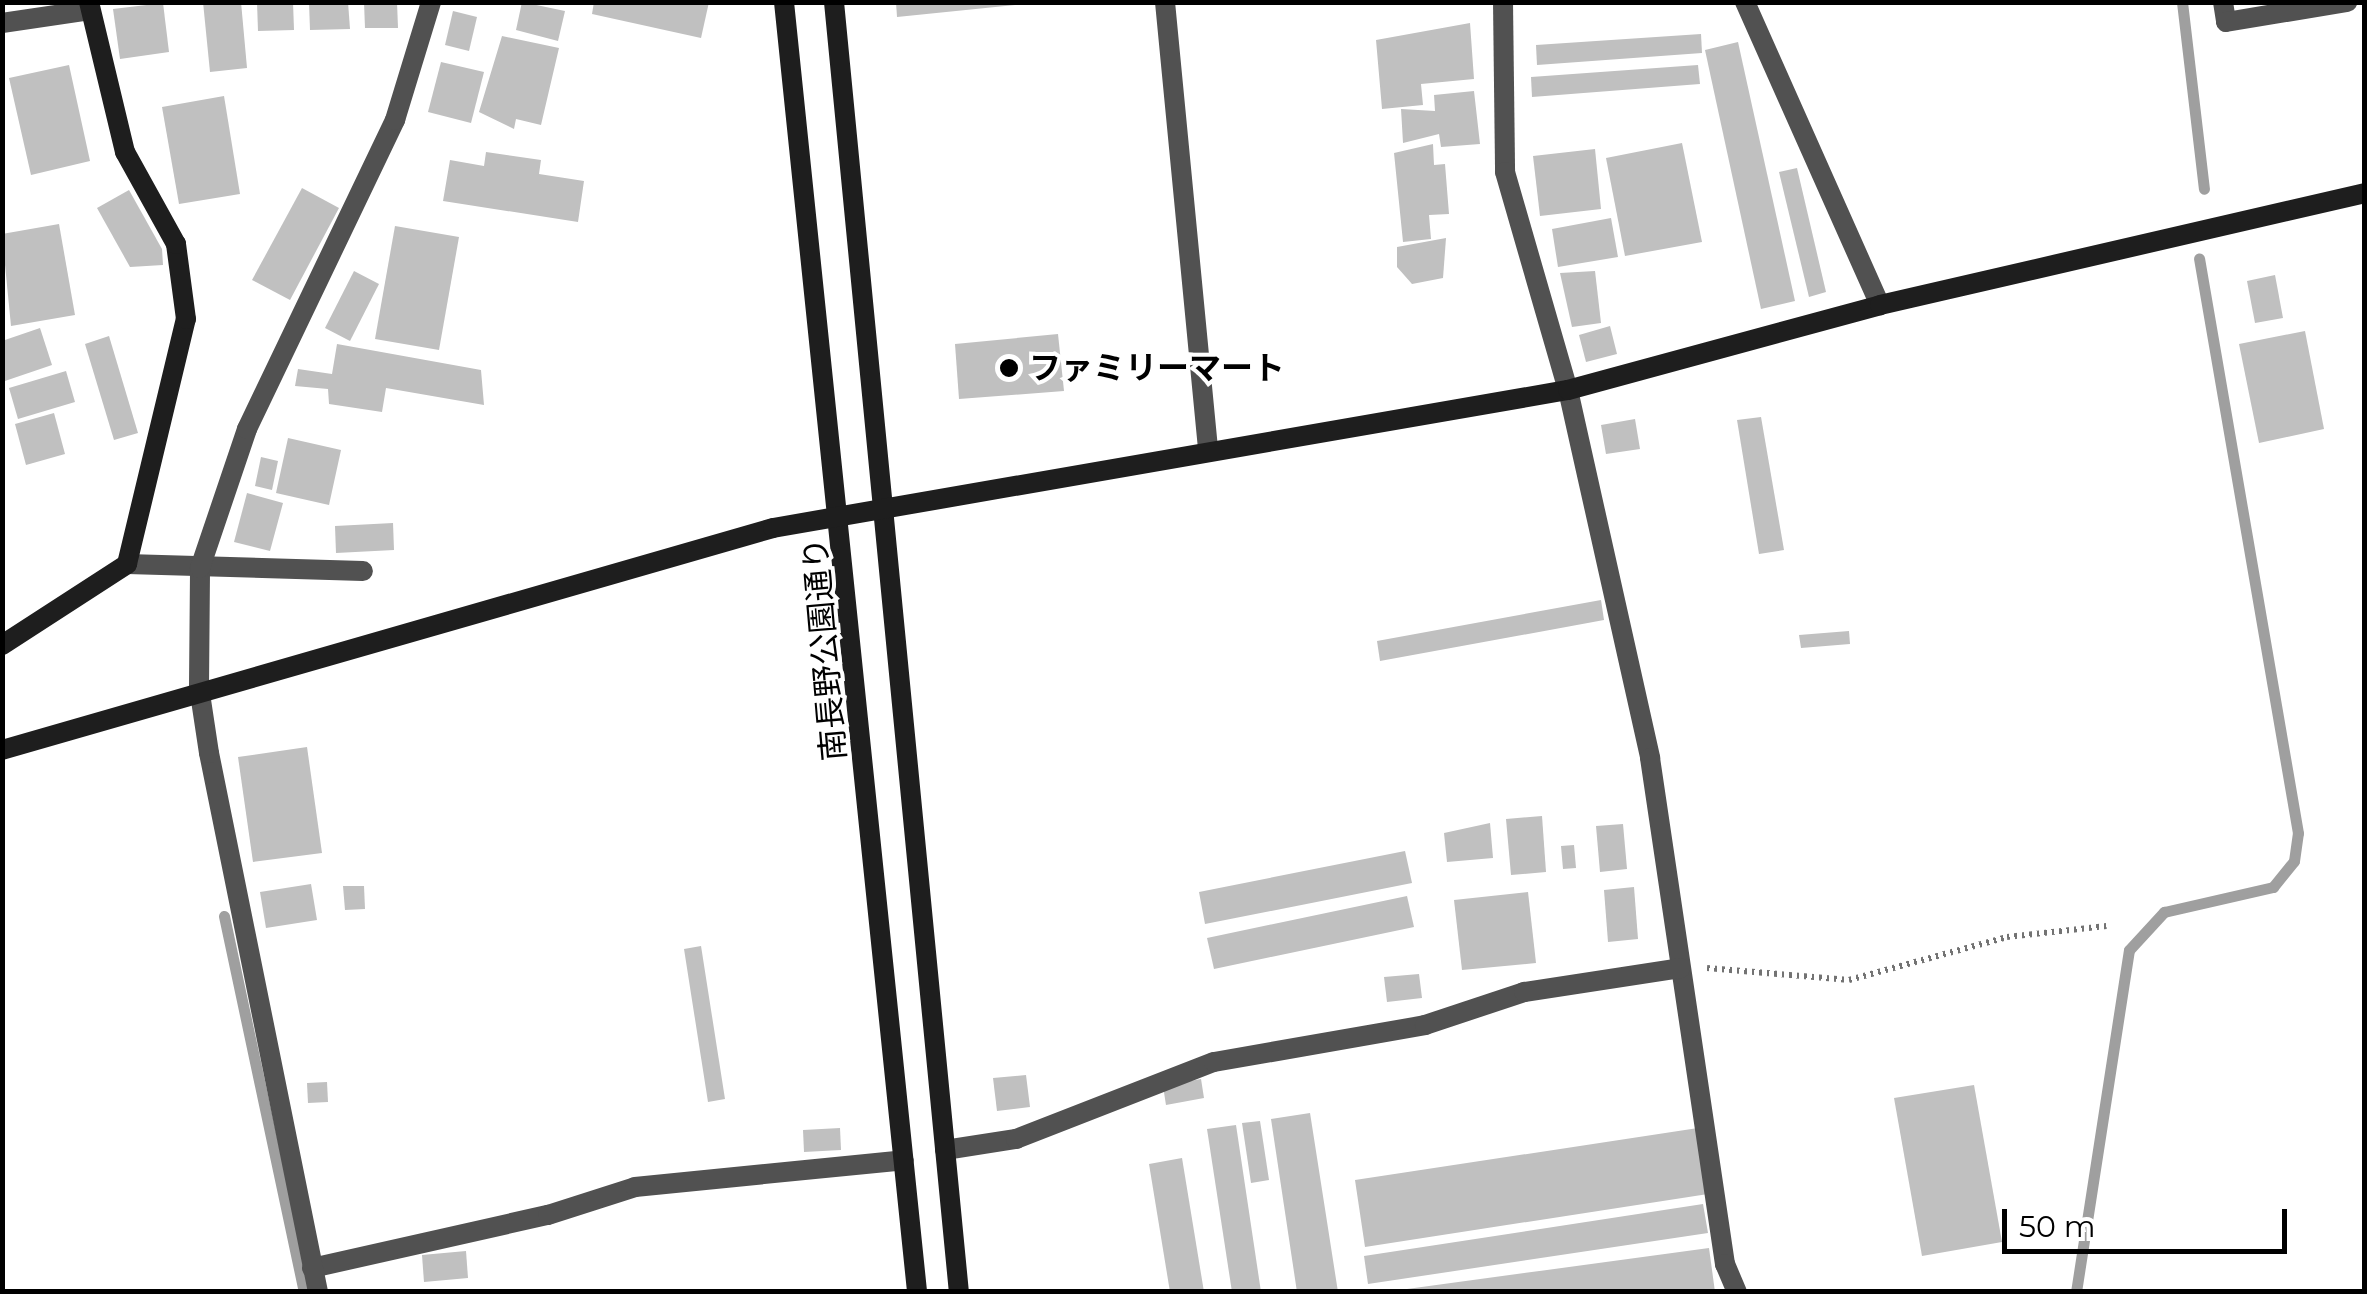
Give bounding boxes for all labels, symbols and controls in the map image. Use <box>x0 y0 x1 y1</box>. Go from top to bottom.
place label: ファミリーマート <box>1029 349 1285 387</box>
marker: ファミリーマート <box>998 357 1020 379</box>
street label: 南長野公園通り <box>796 536 854 762</box>
scale bar <box>2007 1189 2292 1251</box>
text: 50 m <box>2019 1208 2096 1245</box>

